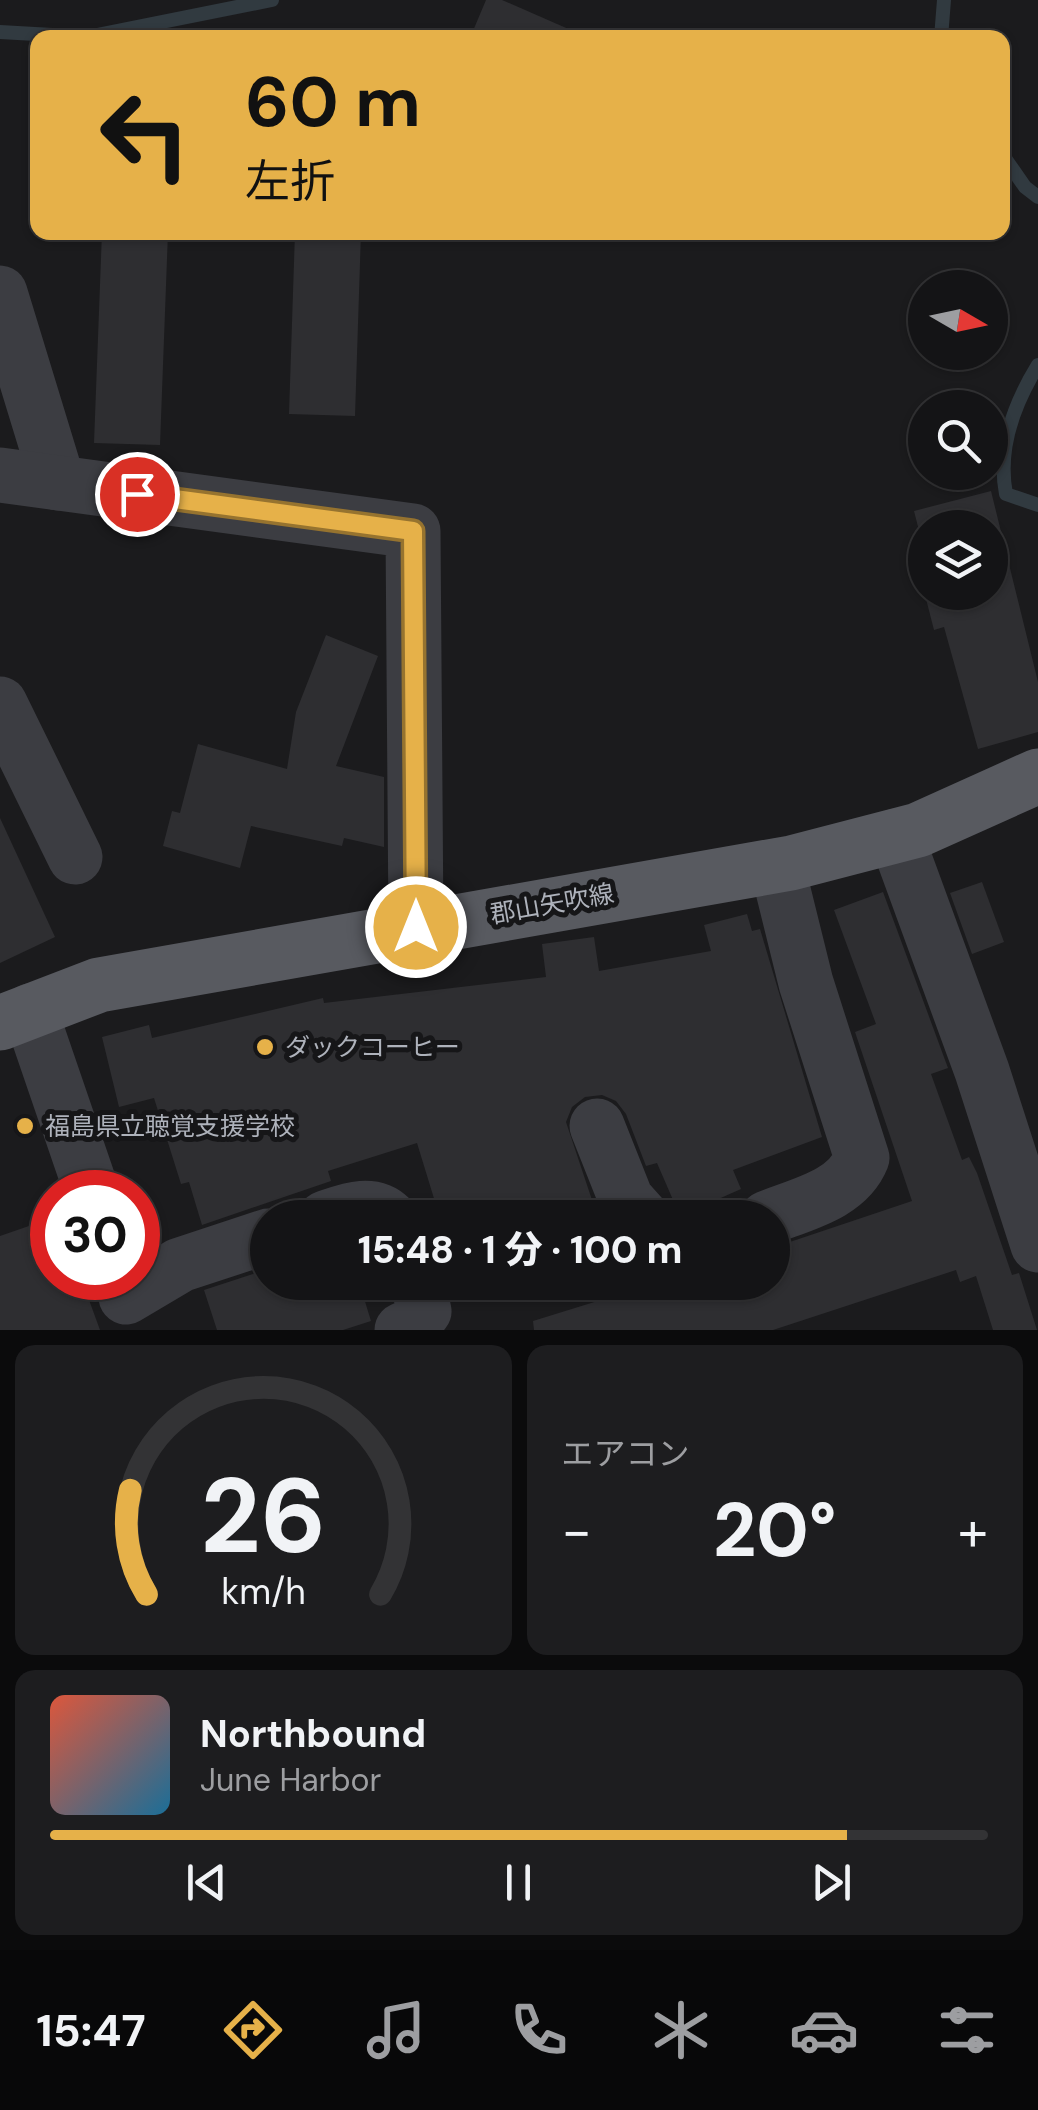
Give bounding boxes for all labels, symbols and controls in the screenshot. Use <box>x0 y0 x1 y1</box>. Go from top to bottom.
text: 60 m <box>245 57 421 148</box>
icon: left <box>80 70 210 200</box>
text: 左折 <box>245 152 335 211</box>
north arrow <box>908 270 1008 370</box>
map controls <box>908 270 1008 610</box>
button: search <box>908 390 1008 490</box>
pin <box>95 452 180 537</box>
icon: arrive <box>110 467 165 522</box>
button: layers <box>908 510 1008 610</box>
position arrow <box>364 875 468 979</box>
street label: 郡山矢吹線 <box>488 877 616 931</box>
place label: ダックコーヒー <box>285 1031 460 1064</box>
marker: ダックコーヒー <box>254 1036 276 1058</box>
place label: 福島県立聴覚支援学校 <box>45 1110 295 1143</box>
marker: 福島県立聴覚支援学校 <box>14 1115 36 1137</box>
speed limit sign: 30 <box>30 1170 160 1300</box>
text: 15:48 · 1 分 · 100 m <box>358 1225 682 1275</box>
text: エアコン <box>562 1433 690 1475</box>
text: 26 <box>200 1449 326 1584</box>
text: 20° <box>713 1482 836 1579</box>
text: − <box>562 1495 592 1567</box>
text: + <box>958 1495 988 1567</box>
text: km/h <box>221 1569 305 1615</box>
text: Northbound <box>200 1709 426 1759</box>
text: June Harbor <box>200 1759 381 1801</box>
icon: previous <box>179 1855 234 1910</box>
icon: pause <box>491 1855 546 1910</box>
icon: next <box>804 1855 859 1910</box>
icon: directions <box>218 1995 288 2065</box>
icon: music <box>361 1995 431 2065</box>
icon: phone <box>504 1995 574 2065</box>
icon: climate <box>646 1995 716 2065</box>
icon: car <box>789 1995 859 2065</box>
icon: filters <box>932 1995 1002 2065</box>
text: 15:47 <box>36 2001 146 2060</box>

